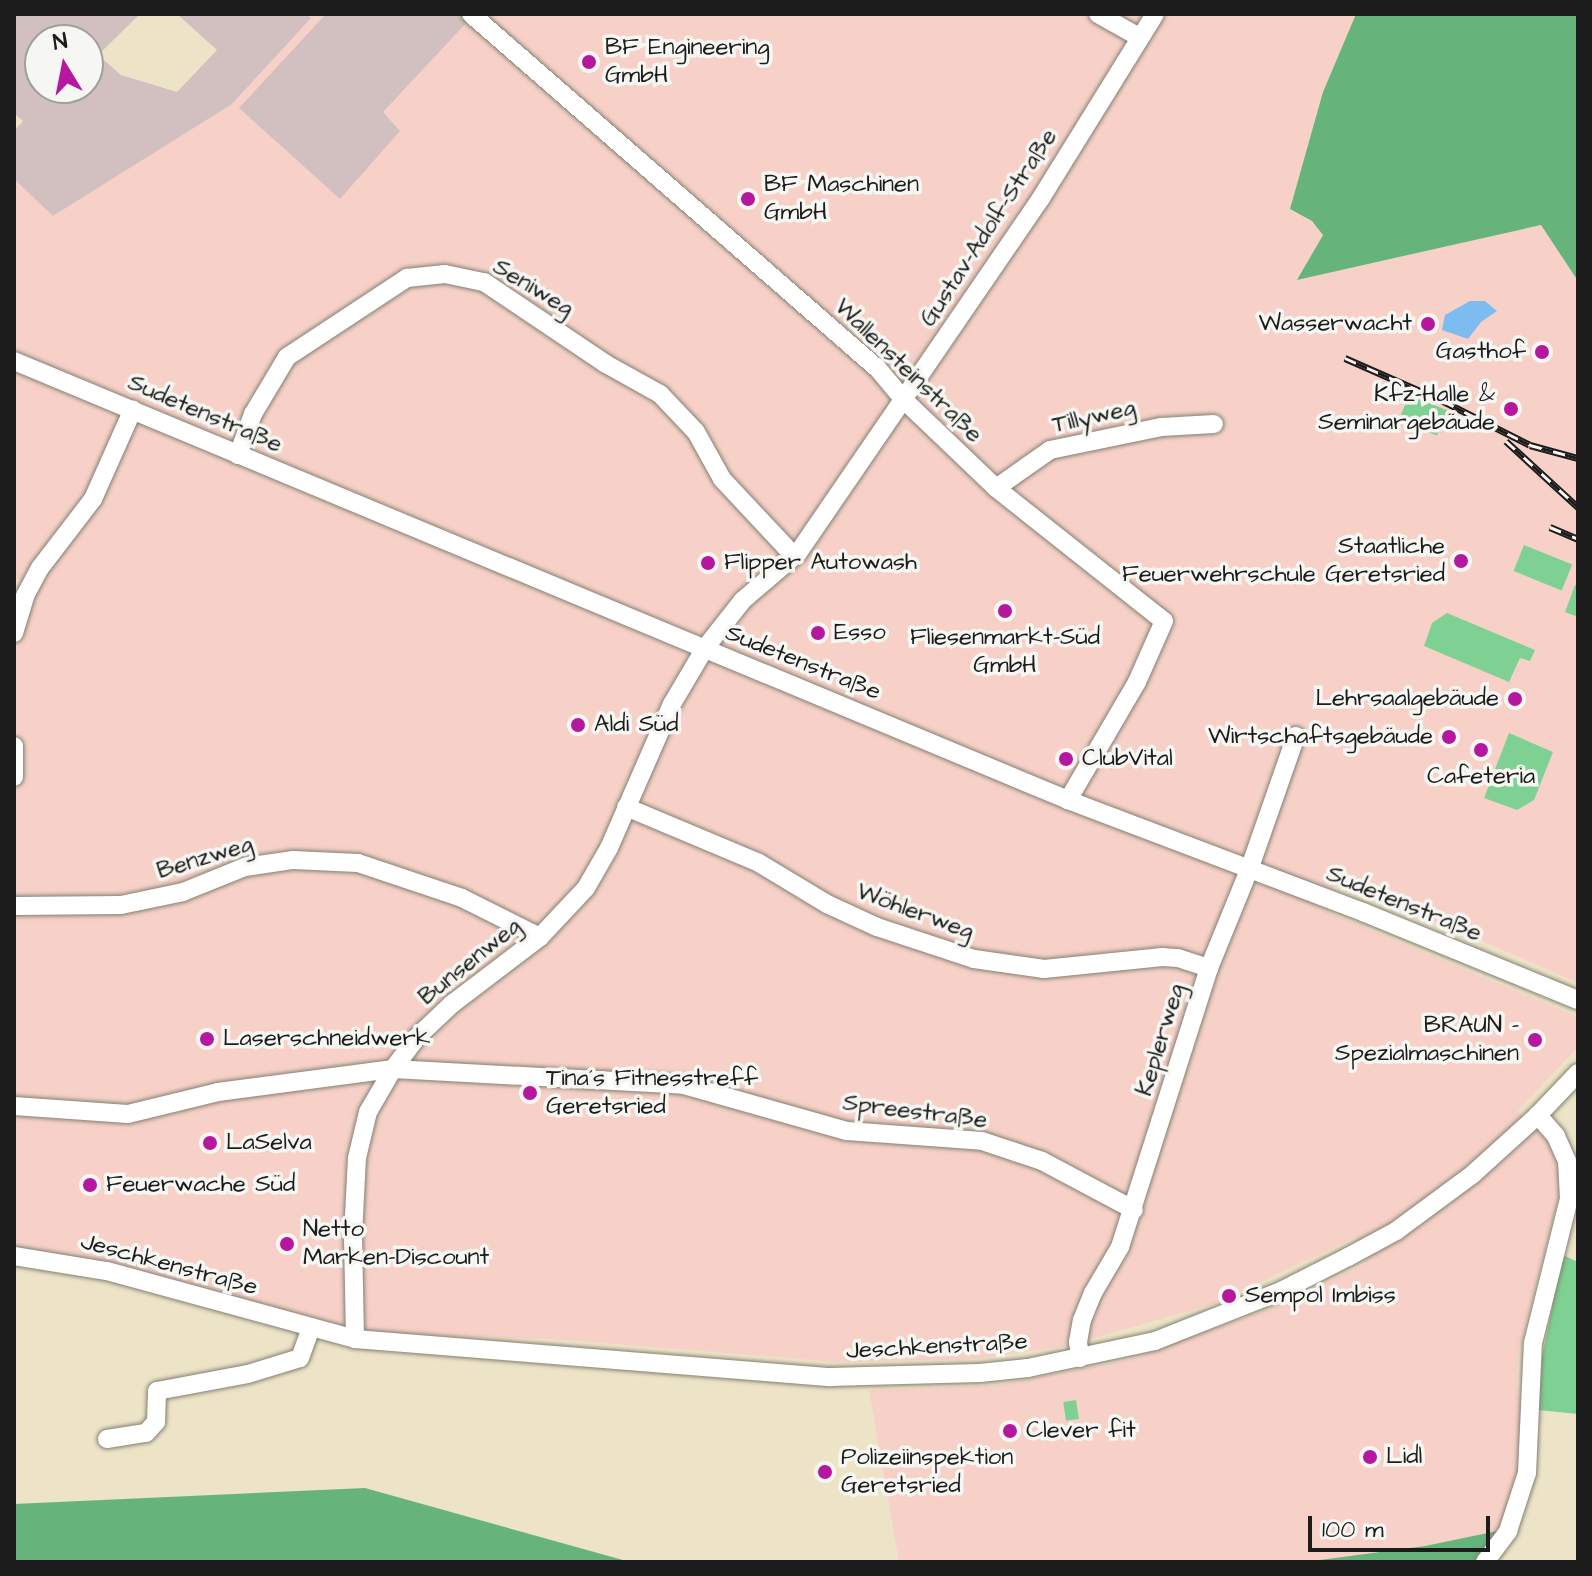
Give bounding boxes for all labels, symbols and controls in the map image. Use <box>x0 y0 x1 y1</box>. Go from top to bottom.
north arrow <box>24 24 104 104</box>
text: N <box>51 25 70 58</box>
place label: BF Engineering GmbH <box>605 34 770 90</box>
marker: BF Engineering GmbH <box>580 53 598 71</box>
street label: Gustav-Adolf-Straße <box>914 124 1064 332</box>
place label: BF Maschinen GmbH <box>764 171 919 227</box>
marker: BF Maschinen GmbH <box>739 190 757 208</box>
street label: Seniweg <box>488 253 578 323</box>
street label: Wallensteinstraße <box>828 293 988 449</box>
place label: Wasserwacht <box>1259 310 1412 338</box>
marker: Wasserwacht <box>1419 315 1437 333</box>
place label: Gasthof <box>1436 338 1526 366</box>
marker: Gasthof <box>1533 343 1551 361</box>
street label: Sudetenstraße <box>124 369 286 459</box>
place label: Kfz-Halle & Seminargebäude <box>1318 381 1495 437</box>
street label: Tillyweg <box>1050 394 1138 440</box>
marker: Kfz-Halle & Seminargebäude <box>1502 400 1520 418</box>
place label: Staatliche Feuerwehrschule Geretsried <box>1122 533 1445 589</box>
place label: Flipper Autowash <box>724 549 917 577</box>
marker: Staatliche Feuerwehrschule Geretsried <box>1452 552 1470 570</box>
marker: Flipper Autowash <box>699 554 717 572</box>
marker: Fliesenmarkt-Süd GmbH <box>996 602 1014 620</box>
street label: Sudetenstraße <box>721 619 885 707</box>
place label: Esso <box>834 619 886 647</box>
marker: Esso <box>809 624 827 642</box>
place label: Fliesenmarkt-Süd GmbH <box>910 624 1100 680</box>
place label: Lehrsaalgebäude <box>1316 685 1499 713</box>
marker: Lehrsaalgebäude <box>1506 690 1524 708</box>
place label: Aldi Süd <box>594 711 679 739</box>
marker: Aldi Süd <box>569 716 587 734</box>
place label: Wirtschaftsgebäude <box>1208 723 1433 751</box>
marker: Wirtschaftsgebäude <box>1440 728 1458 746</box>
marker: Cafeteria <box>1472 741 1490 759</box>
place label: ClubVital <box>1082 745 1173 773</box>
marker: ClubVital <box>1057 750 1075 768</box>
place label: Cafeteria <box>1427 763 1535 791</box>
street label: Benzweg <box>154 830 256 886</box>
street label: Sudetenstraße <box>1322 860 1486 948</box>
street label: Wöhlerweg <box>852 877 978 947</box>
street label: Bunsenweg <box>413 912 527 1012</box>
street label: Keplerweg <box>1130 980 1192 1100</box>
place label: BRAUN – Spezialmaschinen <box>1335 1012 1519 1068</box>
place label: Laserschneidwerk <box>223 1025 431 1053</box>
marker: Laserschneidwerk <box>198 1030 216 1048</box>
marker: BRAUN – Spezialmaschinen <box>1526 1031 1544 1049</box>
place label: Tina´s Fitnesstreff Geretsried <box>546 1065 758 1121</box>
marker: Tina´s Fitnesstreff Geretsried <box>521 1084 539 1102</box>
street label: Spreestraße <box>841 1089 989 1135</box>
place label: LaSelva <box>226 1129 312 1157</box>
marker: LaSelva <box>201 1134 219 1152</box>
place label: Feuerwache Süd <box>106 1171 295 1199</box>
marker: Feuerwache Süd <box>81 1176 99 1194</box>
place label: Netto Marken-Discount <box>303 1216 489 1272</box>
street label: Jeschkenstraße <box>77 1228 261 1302</box>
marker: Netto Marken-Discount <box>278 1235 296 1253</box>
place label: Sempol Imbiss <box>1245 1282 1396 1310</box>
marker: Sempol Imbiss <box>1220 1287 1238 1305</box>
street label: Jeschkenstraße <box>845 1328 1029 1366</box>
place label: Clever fit <box>1026 1417 1136 1445</box>
marker: Clever fit <box>1001 1422 1019 1440</box>
place label: Lidl <box>1386 1443 1422 1471</box>
place label: Polizeiinspektion Geretsried <box>841 1444 1013 1500</box>
marker: Lidl <box>1361 1448 1379 1466</box>
marker: Polizeiinspektion Geretsried <box>816 1463 834 1481</box>
scale bar <box>1312 1500 1494 1550</box>
text: 100 m <box>1322 1513 1384 1547</box>

